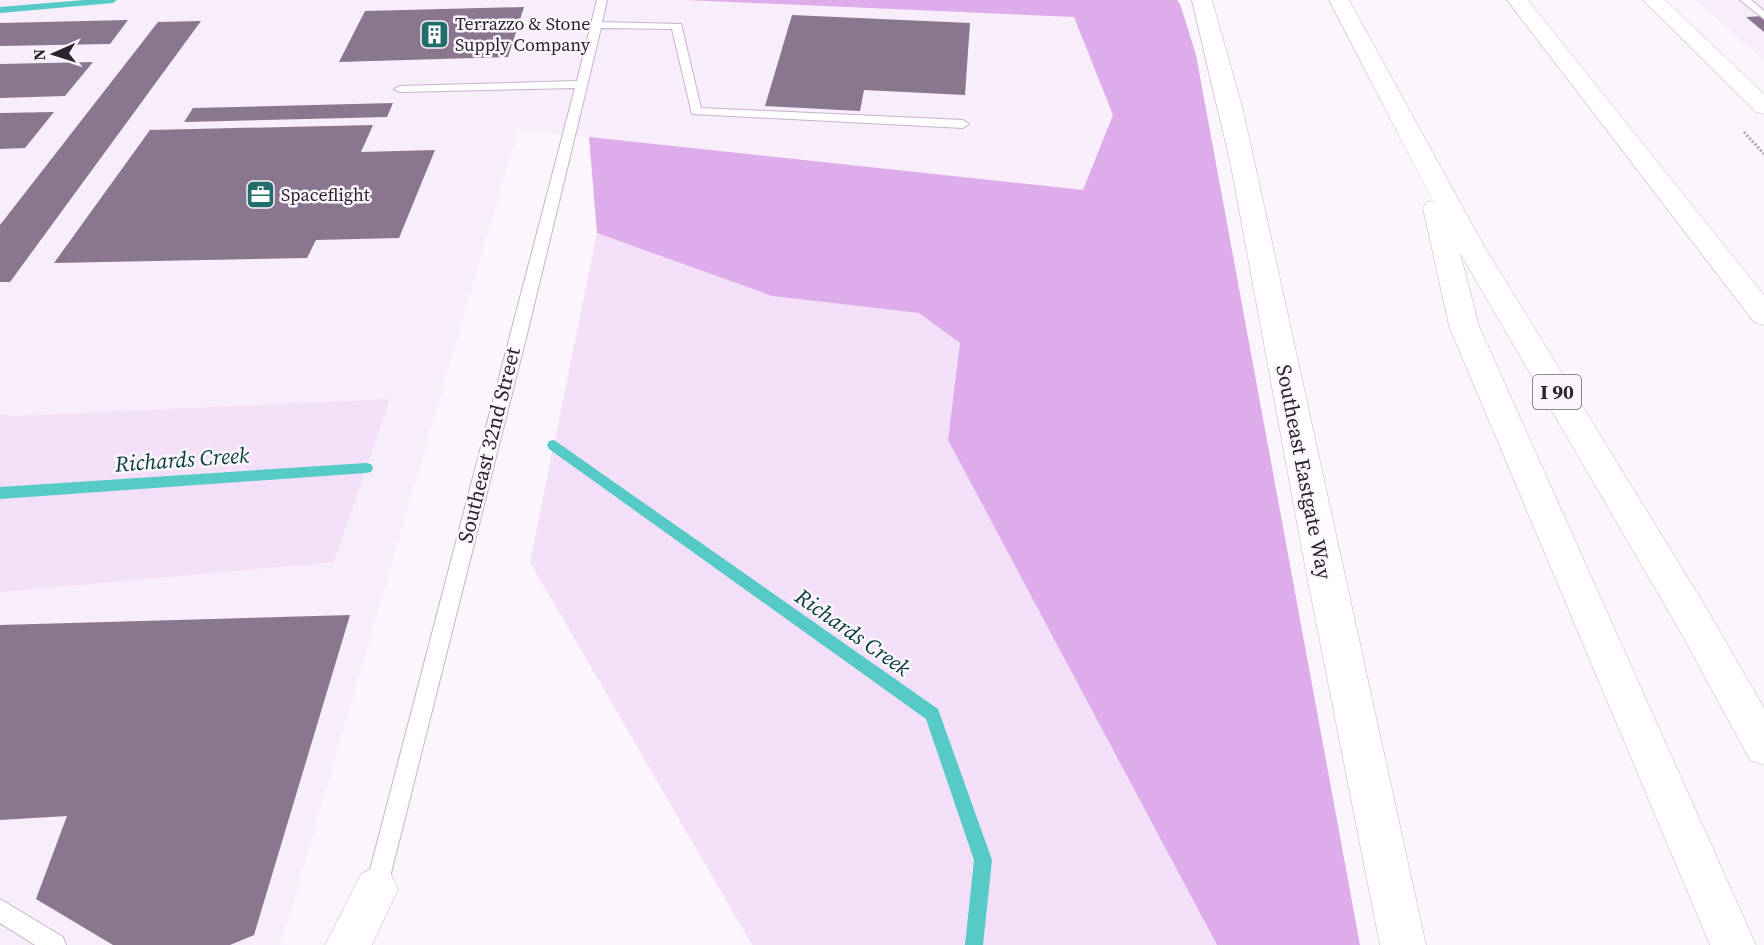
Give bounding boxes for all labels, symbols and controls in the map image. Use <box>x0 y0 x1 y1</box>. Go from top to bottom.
place label: Terrazzo & Stone Supply Company <box>455 11 591 57</box>
building icon: Terrazzo & Stone Supply Company <box>418 18 450 50</box>
north arrow <box>24 24 84 84</box>
text: N <box>28 48 50 61</box>
office icon: Spaceflight <box>244 179 276 211</box>
place label: Spaceflight <box>281 182 370 207</box>
street label: Southeast 32nd Street <box>450 344 527 546</box>
street label: Southeast Eastgate Way <box>1269 362 1340 582</box>
road number: I 90 <box>1533 375 1581 409</box>
water label: Richards Creek <box>113 439 251 479</box>
water label: Richards Creek <box>789 581 917 683</box>

